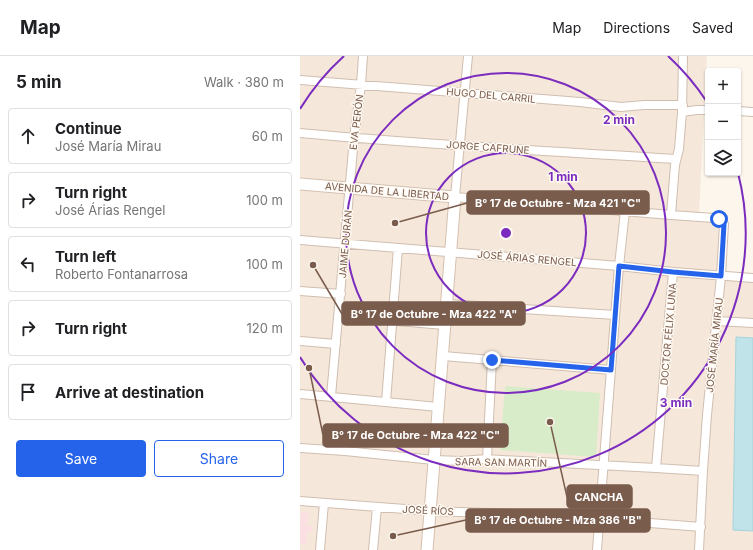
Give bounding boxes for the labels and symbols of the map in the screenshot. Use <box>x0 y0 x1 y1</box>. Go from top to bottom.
street label: HUGO DEL CARRIL <box>446 85 537 105</box>
street label: EVA PERÓN <box>346 93 365 150</box>
text: 2 min <box>603 112 635 127</box>
street label: JORGE CAFRUNE <box>446 138 530 156</box>
text: 1 min <box>548 169 578 184</box>
street label: AVENIDA DE LA LIBERTAD <box>325 180 449 202</box>
callout: B° 17 de Octubre - Mza 421 "C" <box>467 191 649 214</box>
text: B° 17 de Octubre - Mza 421 "C" <box>475 196 641 210</box>
street label: JAIME DURÁN <box>335 209 354 279</box>
route start <box>710 210 728 228</box>
centre of rings <box>499 226 513 240</box>
street label: JOSÉ ÁRIAS RENGEL <box>477 247 578 268</box>
street label: DOCTOR FÉLIX LUNA <box>657 282 678 386</box>
street label: JOSÉ MARÍA MIRAU <box>702 297 725 393</box>
callout: B° 17 de Octubre - Mza 422 "A" <box>342 302 525 325</box>
text: B° 17 de Octubre - Mza 422 "A" <box>351 307 517 321</box>
route end <box>483 351 501 369</box>
text: 3 min <box>660 395 692 410</box>
callout: B° 17 de Octubre - Mza 422 "C" <box>323 424 508 447</box>
text: B° 17 de Octubre - Mza 422 "C" <box>332 428 500 442</box>
street label: SARA SAN MARTÍN <box>455 454 547 469</box>
callout: CANCHA <box>567 485 632 508</box>
text: CANCHA <box>574 490 624 504</box>
street label: JOSÉ RÍOS <box>402 502 454 517</box>
callout: B° 17 de Octubre - Mza 386 "B" <box>466 509 650 532</box>
text: B° 17 de Octubre - Mza 386 "B" <box>474 513 642 527</box>

